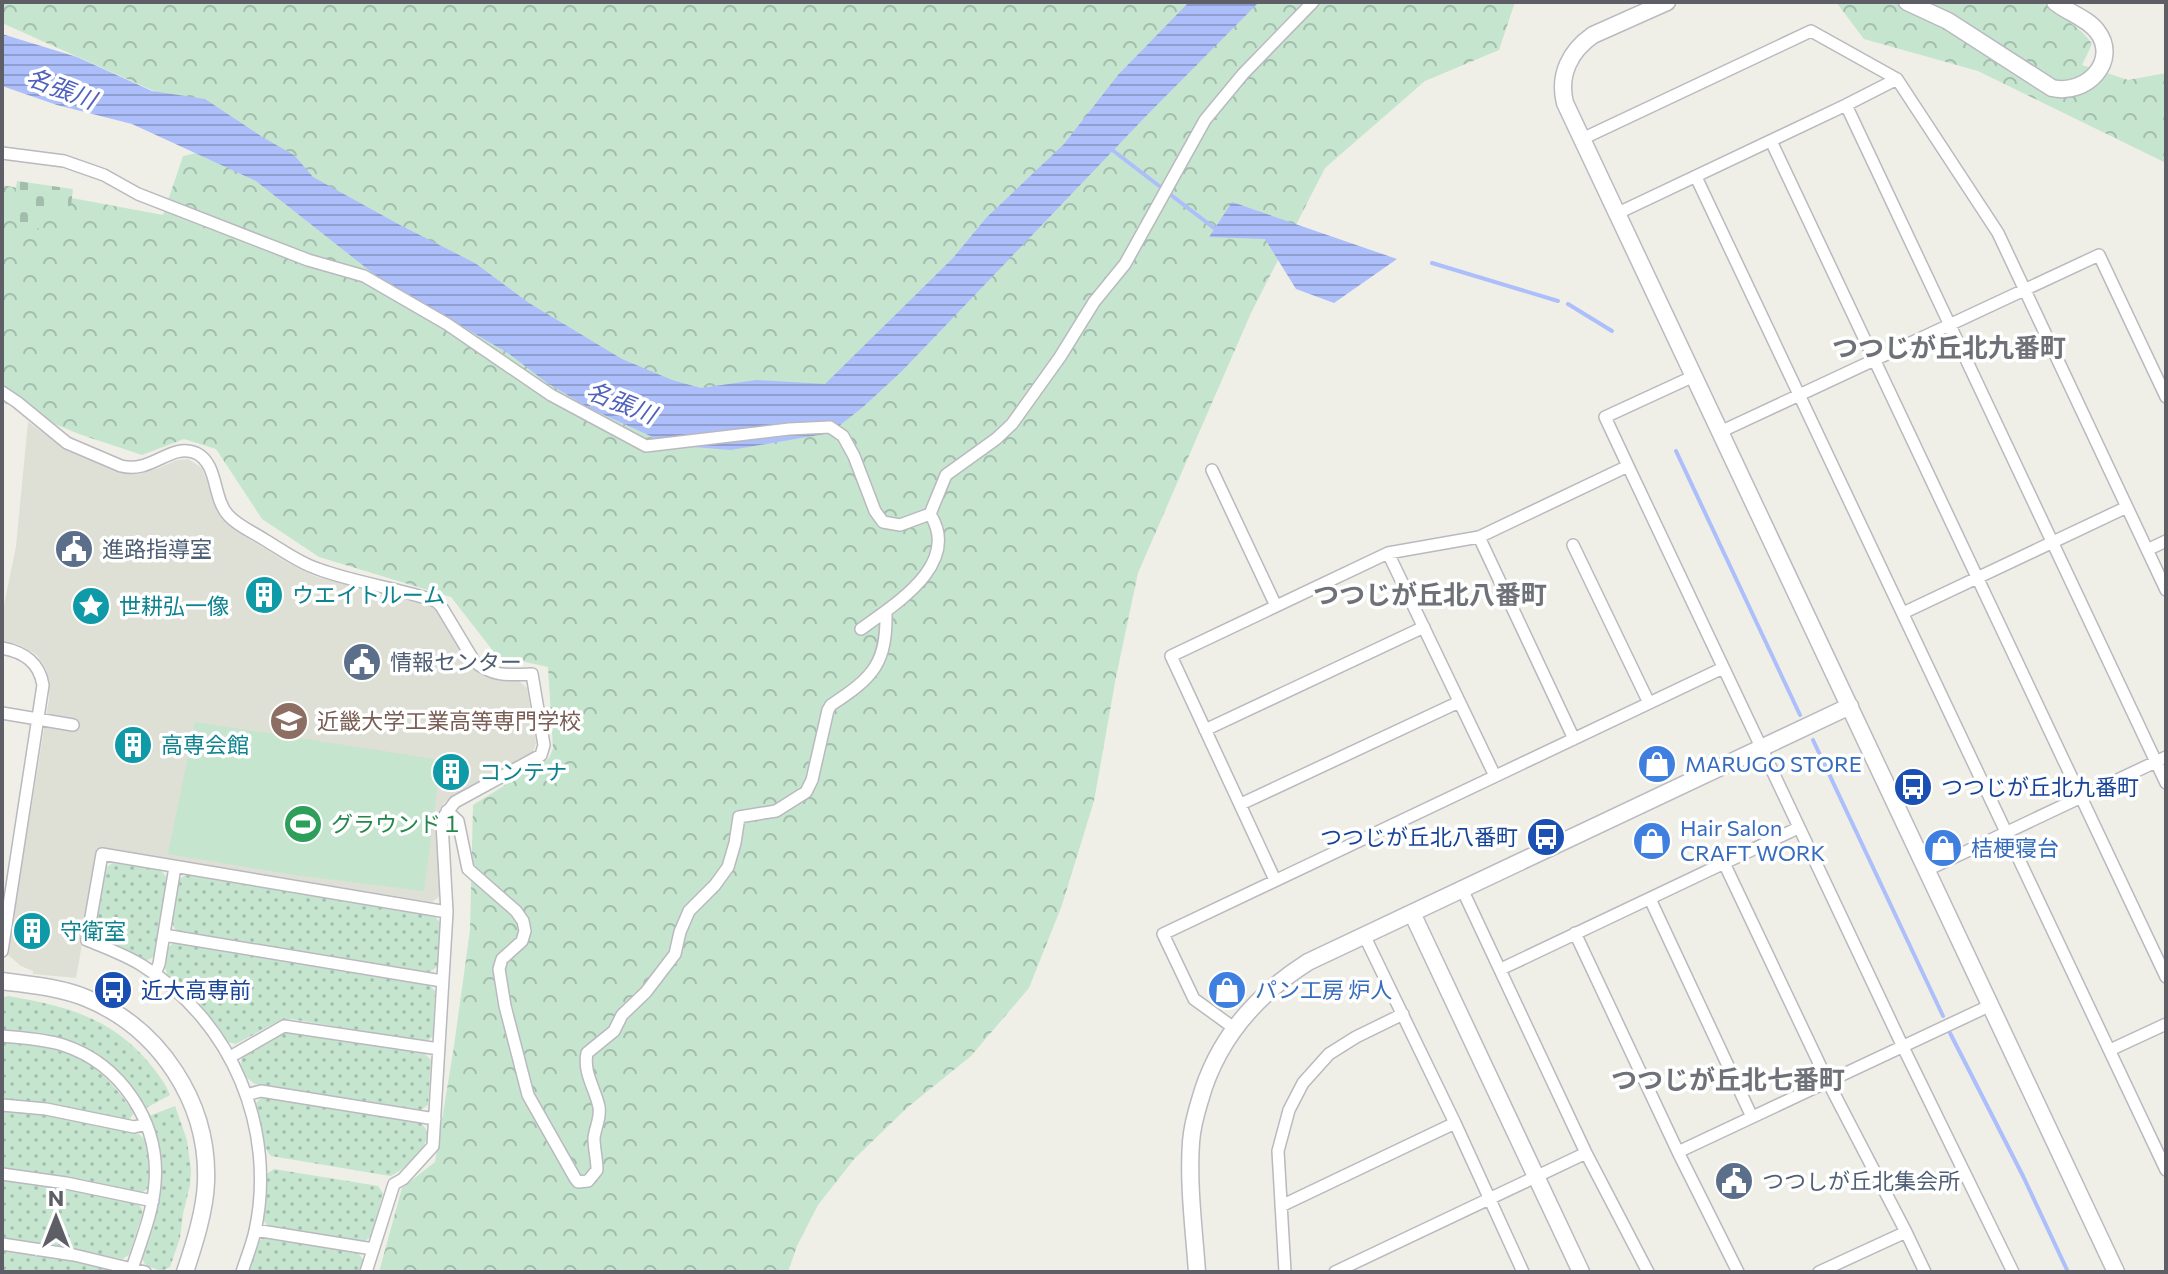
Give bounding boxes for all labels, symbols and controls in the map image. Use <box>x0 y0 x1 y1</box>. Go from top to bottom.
water label: 名張川 <box>23 61 103 115</box>
district label: つつじが丘北九番町 <box>1832 331 2066 362</box>
water label: 名張川 <box>583 375 663 430</box>
public building icon: 進路指導室 <box>53 528 95 570</box>
place label: 進路指導室 <box>102 535 212 562</box>
building icon: ウエイトルーム <box>243 574 285 616</box>
district label: つつじが丘北八番町 <box>1313 578 1547 609</box>
place label: ウエイトルーム <box>292 581 445 608</box>
place icon: 世耕弘一像 <box>70 585 112 627</box>
place label: 世耕弘一像 <box>119 592 229 619</box>
public building icon: 情報センター <box>341 641 383 683</box>
place label: 情報センター <box>390 648 522 675</box>
school or university icon: 近畿大学工業高等専門学校 <box>268 700 310 742</box>
place label: 近畿大学工業高等専門学校 <box>317 707 581 734</box>
building icon: 高専会館 <box>112 724 154 766</box>
place label: 高専会館 <box>161 731 249 758</box>
shop icon: MARUGO STORE <box>1636 743 1678 785</box>
place label: MARUGO STORE <box>1685 750 1862 777</box>
building icon: コンテナ <box>430 751 472 793</box>
place label: コンテナ <box>479 758 567 785</box>
bus stop icon: つつじが丘北九番町 <box>1892 766 1934 808</box>
place label: つつじが丘北九番町 <box>1941 773 2139 800</box>
sports icon: グラウンド１ <box>282 803 324 845</box>
place label: グラウンド１ <box>331 810 463 837</box>
place label: Hair Salon CRAFT WORK <box>1680 814 1826 866</box>
bus stop icon: つつじが丘北八番町 <box>1525 816 1567 858</box>
shop icon: Hair Salon CRAFT WORK <box>1631 820 1673 862</box>
place label: つつじが丘北八番町 <box>1320 823 1518 850</box>
shop icon: 桔梗寝台 <box>1922 827 1964 869</box>
place label: 桔梗寝台 <box>1971 834 2059 861</box>
building icon: 守衛室 <box>11 910 53 952</box>
place label: 守衛室 <box>60 917 126 944</box>
bus stop icon: 近大高専前 <box>92 969 134 1011</box>
shop icon: パン工房 炉人 <box>1206 969 1248 1011</box>
place label: 近大高専前 <box>141 976 251 1003</box>
place label: パン工房 炉人 <box>1255 976 1392 1003</box>
district label: つつじが丘北七番町 <box>1611 1063 1845 1094</box>
public building icon: つつしが丘北集会所 <box>1713 1160 1755 1202</box>
place label: つつしが丘北集会所 <box>1762 1167 1960 1194</box>
north arrow <box>16 1178 96 1258</box>
text: N <box>48 1184 64 1211</box>

